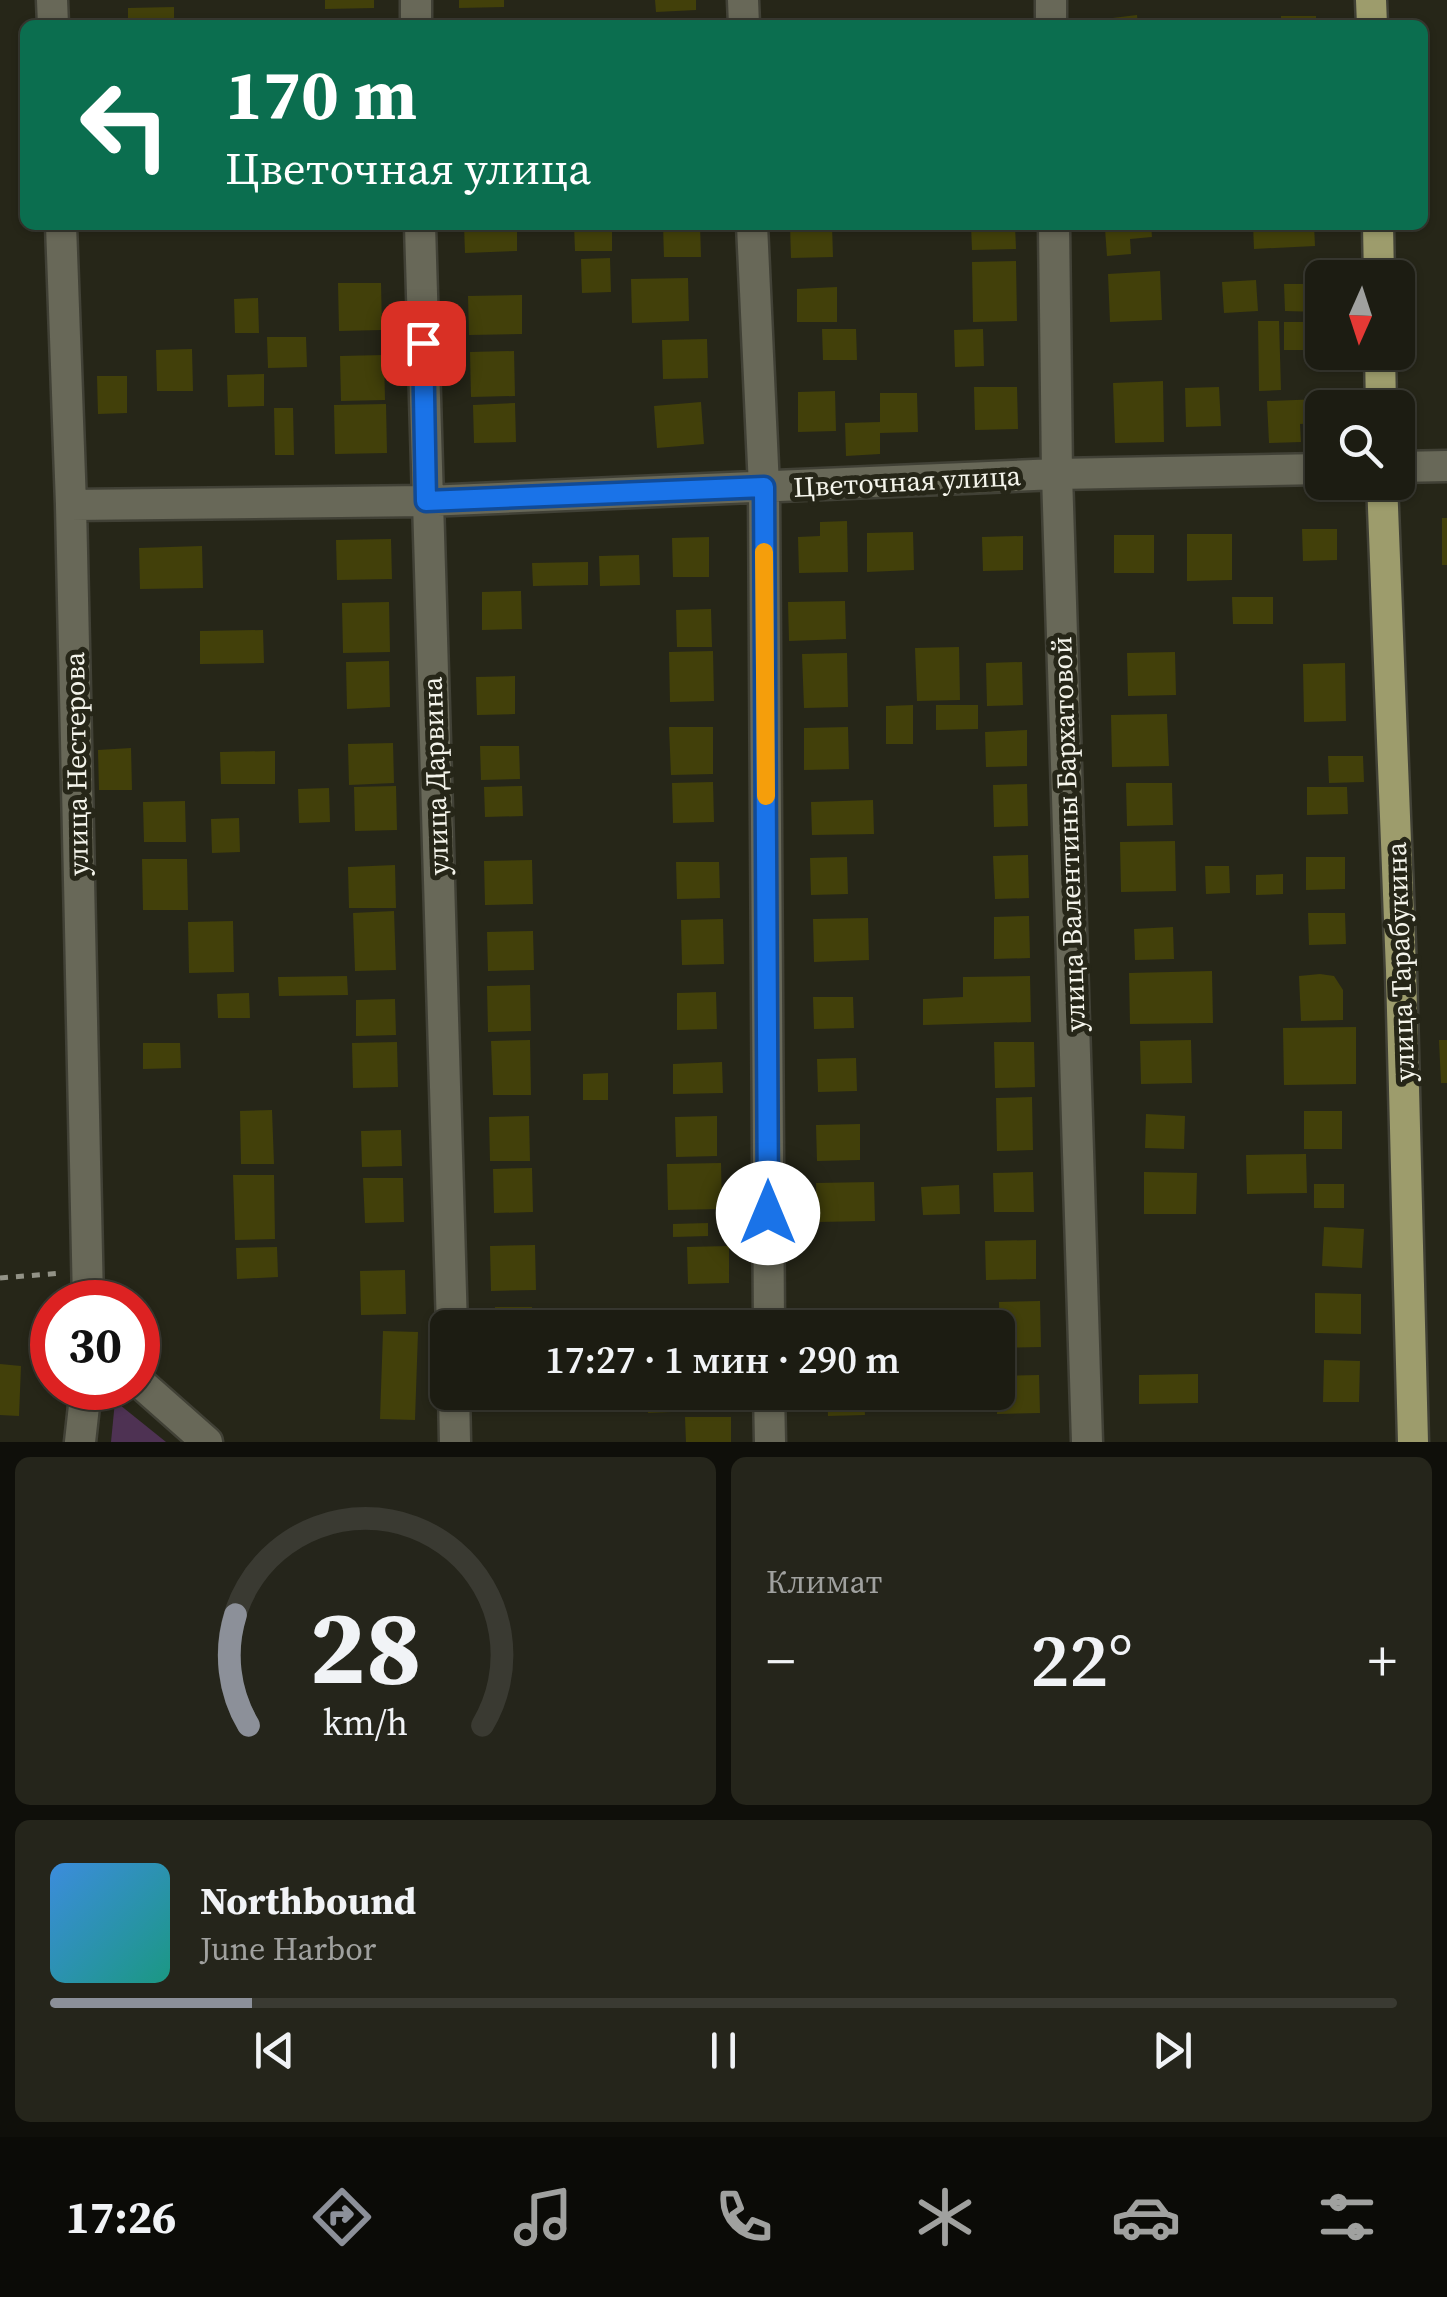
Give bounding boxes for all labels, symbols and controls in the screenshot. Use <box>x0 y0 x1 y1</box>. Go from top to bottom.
text: 170 m <box>225 46 417 142</box>
icon: left <box>60 60 190 190</box>
text: Цветочная улица <box>225 137 591 199</box>
north arrow <box>1305 260 1415 370</box>
map controls <box>1305 260 1415 500</box>
pin <box>381 301 466 386</box>
icon: arrive <box>396 316 451 371</box>
button: search <box>1305 390 1415 500</box>
street label: Цветочная улица <box>792 456 1023 506</box>
street label: улица Валентины Бархатовой <box>1042 636 1094 1032</box>
street label: улица Нестерова <box>55 651 97 876</box>
street label: улица Дарвина <box>413 675 457 876</box>
street label: улица Тарабукина <box>1377 841 1423 1083</box>
position arrow <box>716 1161 820 1265</box>
speed limit sign: 30 <box>30 1280 160 1410</box>
text: 17:27 · 1 мин · 290 m <box>545 1334 900 1386</box>
text: Климат <box>766 1560 882 1604</box>
text: 28 <box>309 1575 422 1718</box>
text: 22° <box>1030 1608 1133 1711</box>
text: − <box>766 1623 795 1698</box>
text: + <box>1368 1623 1397 1698</box>
text: km/h <box>323 1698 408 1747</box>
text: Northbound <box>200 1875 416 1927</box>
text: June Harbor <box>200 1927 376 1971</box>
icon: previous <box>247 2023 302 2078</box>
icon: pause <box>696 2023 751 2078</box>
icon: next <box>1145 2023 1200 2078</box>
icon: directions <box>307 2182 377 2252</box>
icon: music <box>508 2182 578 2252</box>
icon: phone <box>709 2182 779 2252</box>
icon: climate <box>910 2182 980 2252</box>
icon: car <box>1111 2182 1181 2252</box>
icon: filters <box>1312 2182 1382 2252</box>
text: 17:26 <box>65 2186 176 2248</box>

